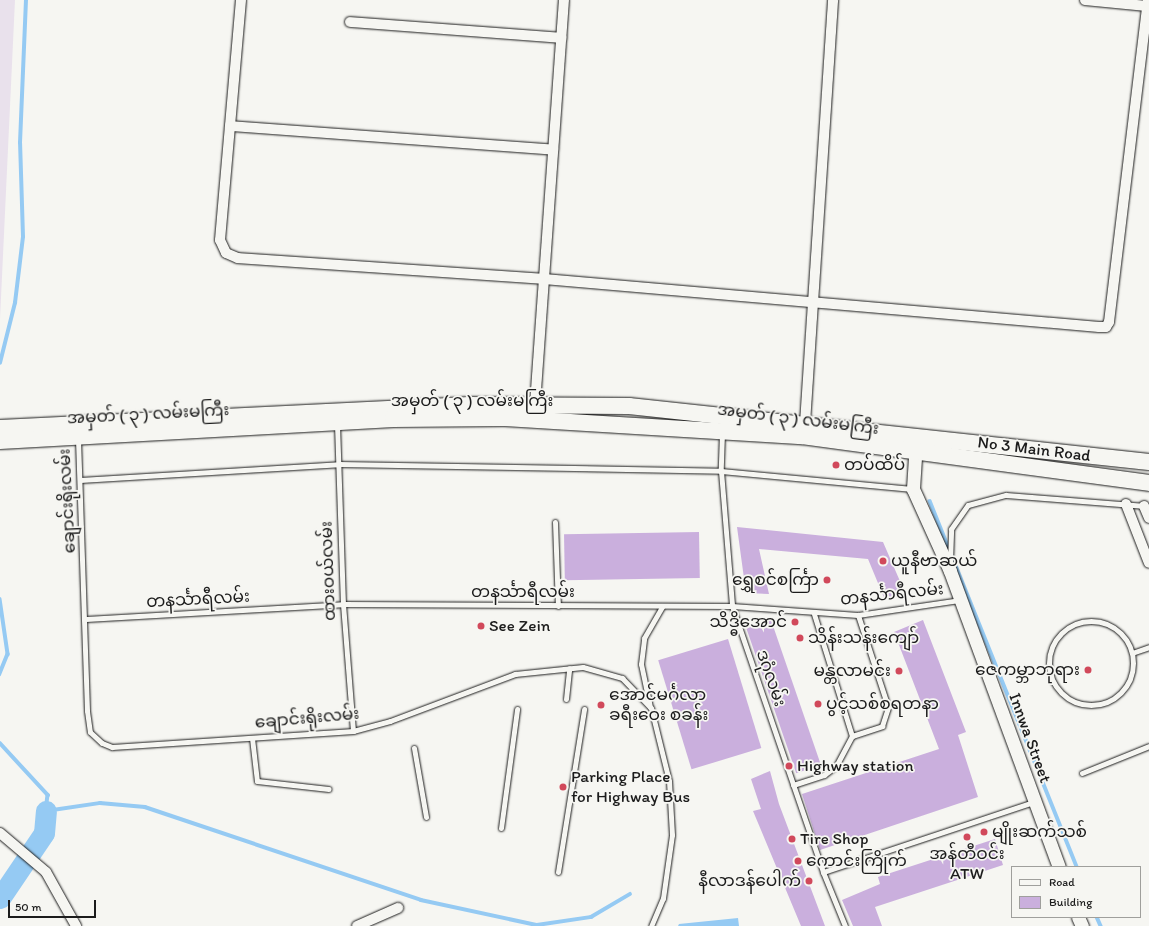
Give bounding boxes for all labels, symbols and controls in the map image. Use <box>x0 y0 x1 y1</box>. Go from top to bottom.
street label: အမှတ် ( ၃ ) လမ်းမကြီး <box>391 391 553 411</box>
street label: အမှတ် ( ၃ ) လမ်းမကြီး <box>716 399 880 439</box>
street label: အမှတ် ( ၃ ) လမ်းမကြီး <box>66 400 230 428</box>
street label: No 3 Main Road <box>976 432 1092 466</box>
street label: ချောင်းရိုးလမ်း <box>54 448 80 554</box>
place label: တပ်ထိပ် <box>844 455 905 475</box>
marker: တပ်ထိပ် <box>831 460 841 470</box>
street label: ထားဝယ်လမ်း <box>316 521 340 621</box>
place label: ယူနီဗာဆယ် <box>891 551 977 571</box>
marker: ယူနီဗာဆယ် <box>878 556 888 566</box>
place label: ရွှေစင်စင်္ကြာ <box>732 570 819 590</box>
marker: ရွှေစင်စင်္ကြာ <box>822 575 832 585</box>
street label: တနင်္သာရီလမ်း <box>839 578 945 610</box>
street label: တနင်္သာရီလမ်း <box>471 582 575 602</box>
street label: တနင်္သာရီလမ်း <box>146 586 250 612</box>
place label: သိဒ္ဓိအောင် <box>710 612 787 632</box>
place label: See Zein <box>489 616 550 636</box>
marker: သိဒ္ဓိအောင် <box>790 617 800 627</box>
marker: See Zein <box>476 621 486 631</box>
place label: သိန်းသန်းကျော် <box>808 628 919 648</box>
marker: သိန်းသန်းကျော် <box>795 633 805 643</box>
street label: ဒဂုံလမ်း <box>752 647 790 709</box>
place label: ဇေကမ္ဘာဘုရား <box>975 660 1080 680</box>
place label: မန္တလာမင်း <box>813 661 891 681</box>
marker: ဇေကမ္ဘာဘုရား <box>1083 665 1093 675</box>
marker: မန္တလာမင်း <box>894 666 904 676</box>
place label: အောင်မင်္ဂလာ ခရီးဝေး စခန်း <box>609 685 708 725</box>
street label: Innwa Street <box>1004 690 1056 786</box>
place label: ပွင့်သစ်စရတနာ <box>826 694 939 714</box>
marker: ပွင့်သစ်စရတနာ <box>813 699 823 709</box>
marker: အောင်မင်္ဂလာ ခရီးဝေး စခန်း <box>596 700 606 710</box>
street label: ချောင်းရိုးလမ်း <box>254 703 360 733</box>
place label: Highway station <box>797 756 914 776</box>
marker: Highway station <box>784 761 794 771</box>
place label: Parking Place for Highway Bus <box>571 767 689 807</box>
marker: Parking Place for Highway Bus <box>558 782 568 792</box>
place label: မျိုးဆက်သစ် <box>992 822 1087 842</box>
marker: မျိုးဆက်သစ် <box>979 827 989 837</box>
place label: Tire Shop <box>800 829 868 849</box>
marker: အန်တီဝင်း ATW <box>962 832 972 842</box>
marker: Tire Shop <box>787 834 797 844</box>
place label: အန်တီဝင်း ATW <box>929 844 1005 884</box>
place label: ကောင်းကြိုက် <box>806 851 907 871</box>
marker: ကောင်းကြိုက် <box>793 856 803 866</box>
legend <box>1011 866 1141 918</box>
place label: နီလာဒန်ပေါက် <box>698 871 801 891</box>
text: Road <box>1049 875 1075 889</box>
marker: နီလာဒန်ပေါက် <box>804 876 814 886</box>
scale bar <box>10 892 98 918</box>
text: Building <box>1049 895 1092 909</box>
text: 50 m <box>15 900 41 914</box>

